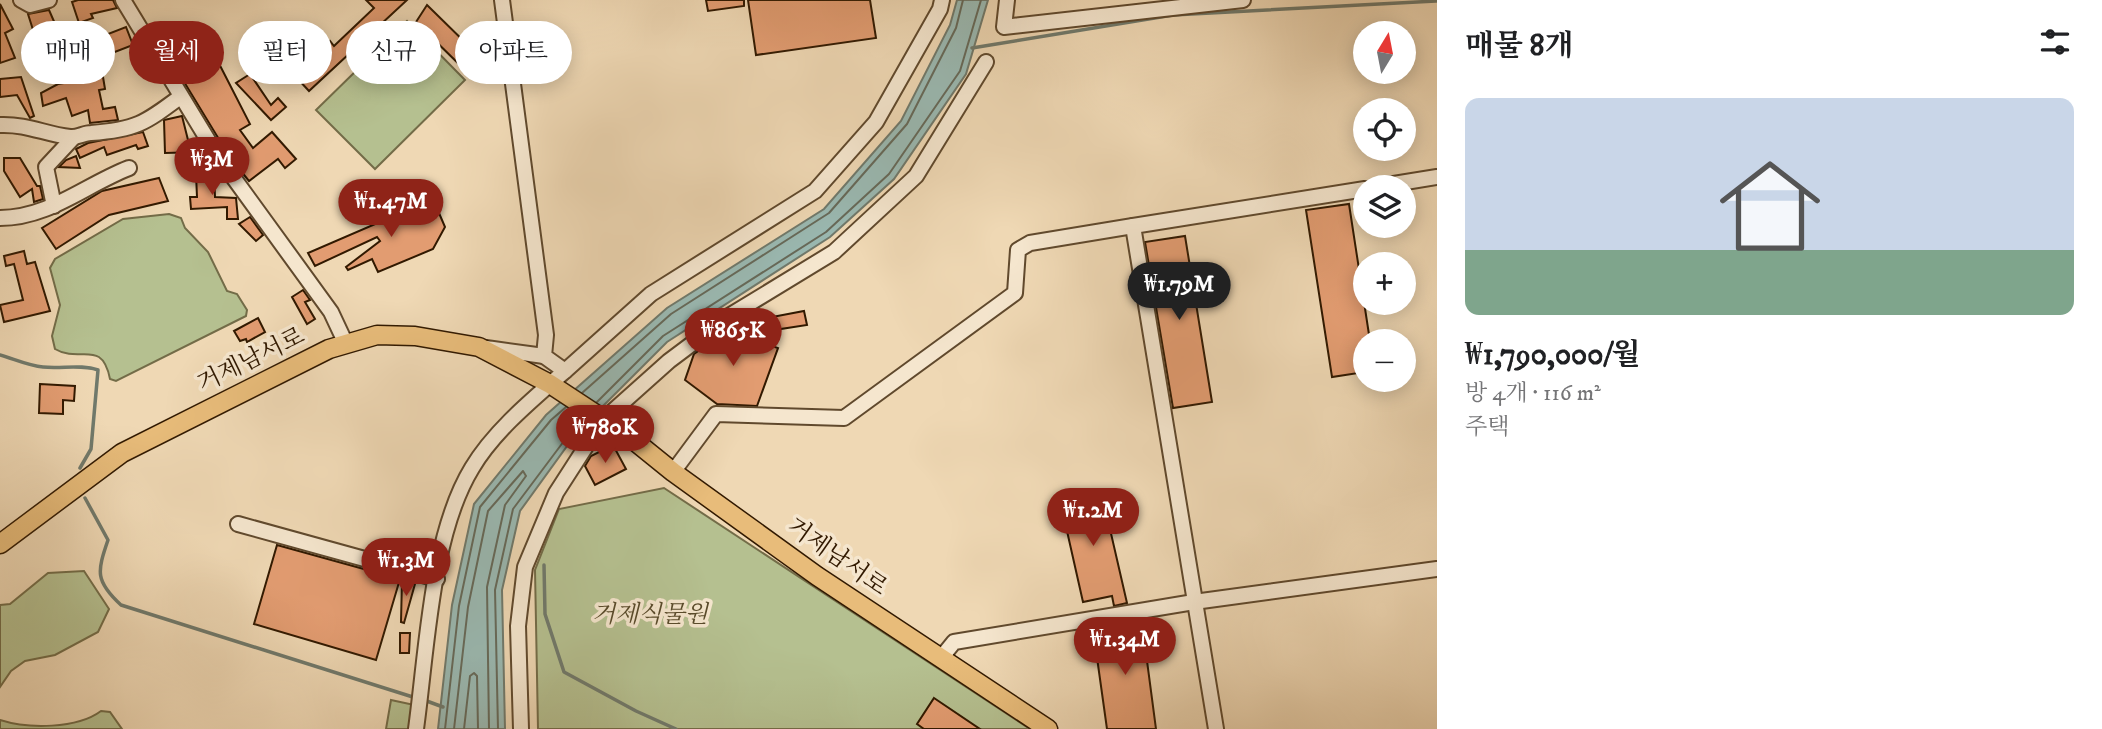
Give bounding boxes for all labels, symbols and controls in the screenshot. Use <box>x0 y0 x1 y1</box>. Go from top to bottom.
chip: 매매 <box>21 21 115 84</box>
chip: 월세 <box>129 21 224 84</box>
chip: 필터 <box>238 21 332 84</box>
chip: 신규 <box>346 21 441 84</box>
chip: 아파트 <box>455 21 572 84</box>
north arrow <box>1353 21 1416 84</box>
map controls <box>1353 21 1416 392</box>
icon: filters <box>2036 23 2074 61</box>
text: 매물 8개 <box>1465 28 1573 65</box>
button: locate <box>1353 98 1416 161</box>
pin: ₩3M <box>178 138 246 197</box>
icon: home <box>1707 143 1833 269</box>
text: ₩3M <box>190 145 234 174</box>
button: layers <box>1353 175 1416 238</box>
pin: ₩1.47M <box>334 180 448 239</box>
text: ₩1.47M <box>354 187 428 216</box>
button: + <box>1353 252 1416 315</box>
pin: ₩1.79M <box>1122 262 1236 322</box>
text: ₩1.79M <box>1144 270 1214 299</box>
pin: ₩865K <box>684 308 782 368</box>
text: ₩865K <box>701 316 765 345</box>
street label: 거제남서로 <box>192 321 310 399</box>
button: − <box>1353 329 1416 392</box>
text: ₩1,790,000/월 <box>1465 337 1640 374</box>
text: 방 4개 · 116 m² <box>1465 379 1601 408</box>
pin: ₩780K <box>556 406 654 465</box>
text: ₩780K <box>572 413 638 442</box>
text: 주택 <box>1465 413 1509 442</box>
pin: ₩1.2M <box>1044 489 1142 548</box>
text: ₩1.2M <box>1063 496 1123 525</box>
street label: 거제남서로 <box>781 511 893 603</box>
pin: ₩1.3M <box>357 538 455 598</box>
text: ₩1.3M <box>377 546 435 575</box>
park label: 거제식물원 <box>592 600 710 630</box>
pin: ₩1.34M <box>1068 618 1182 677</box>
text: ₩1.34M <box>1090 625 1160 654</box>

